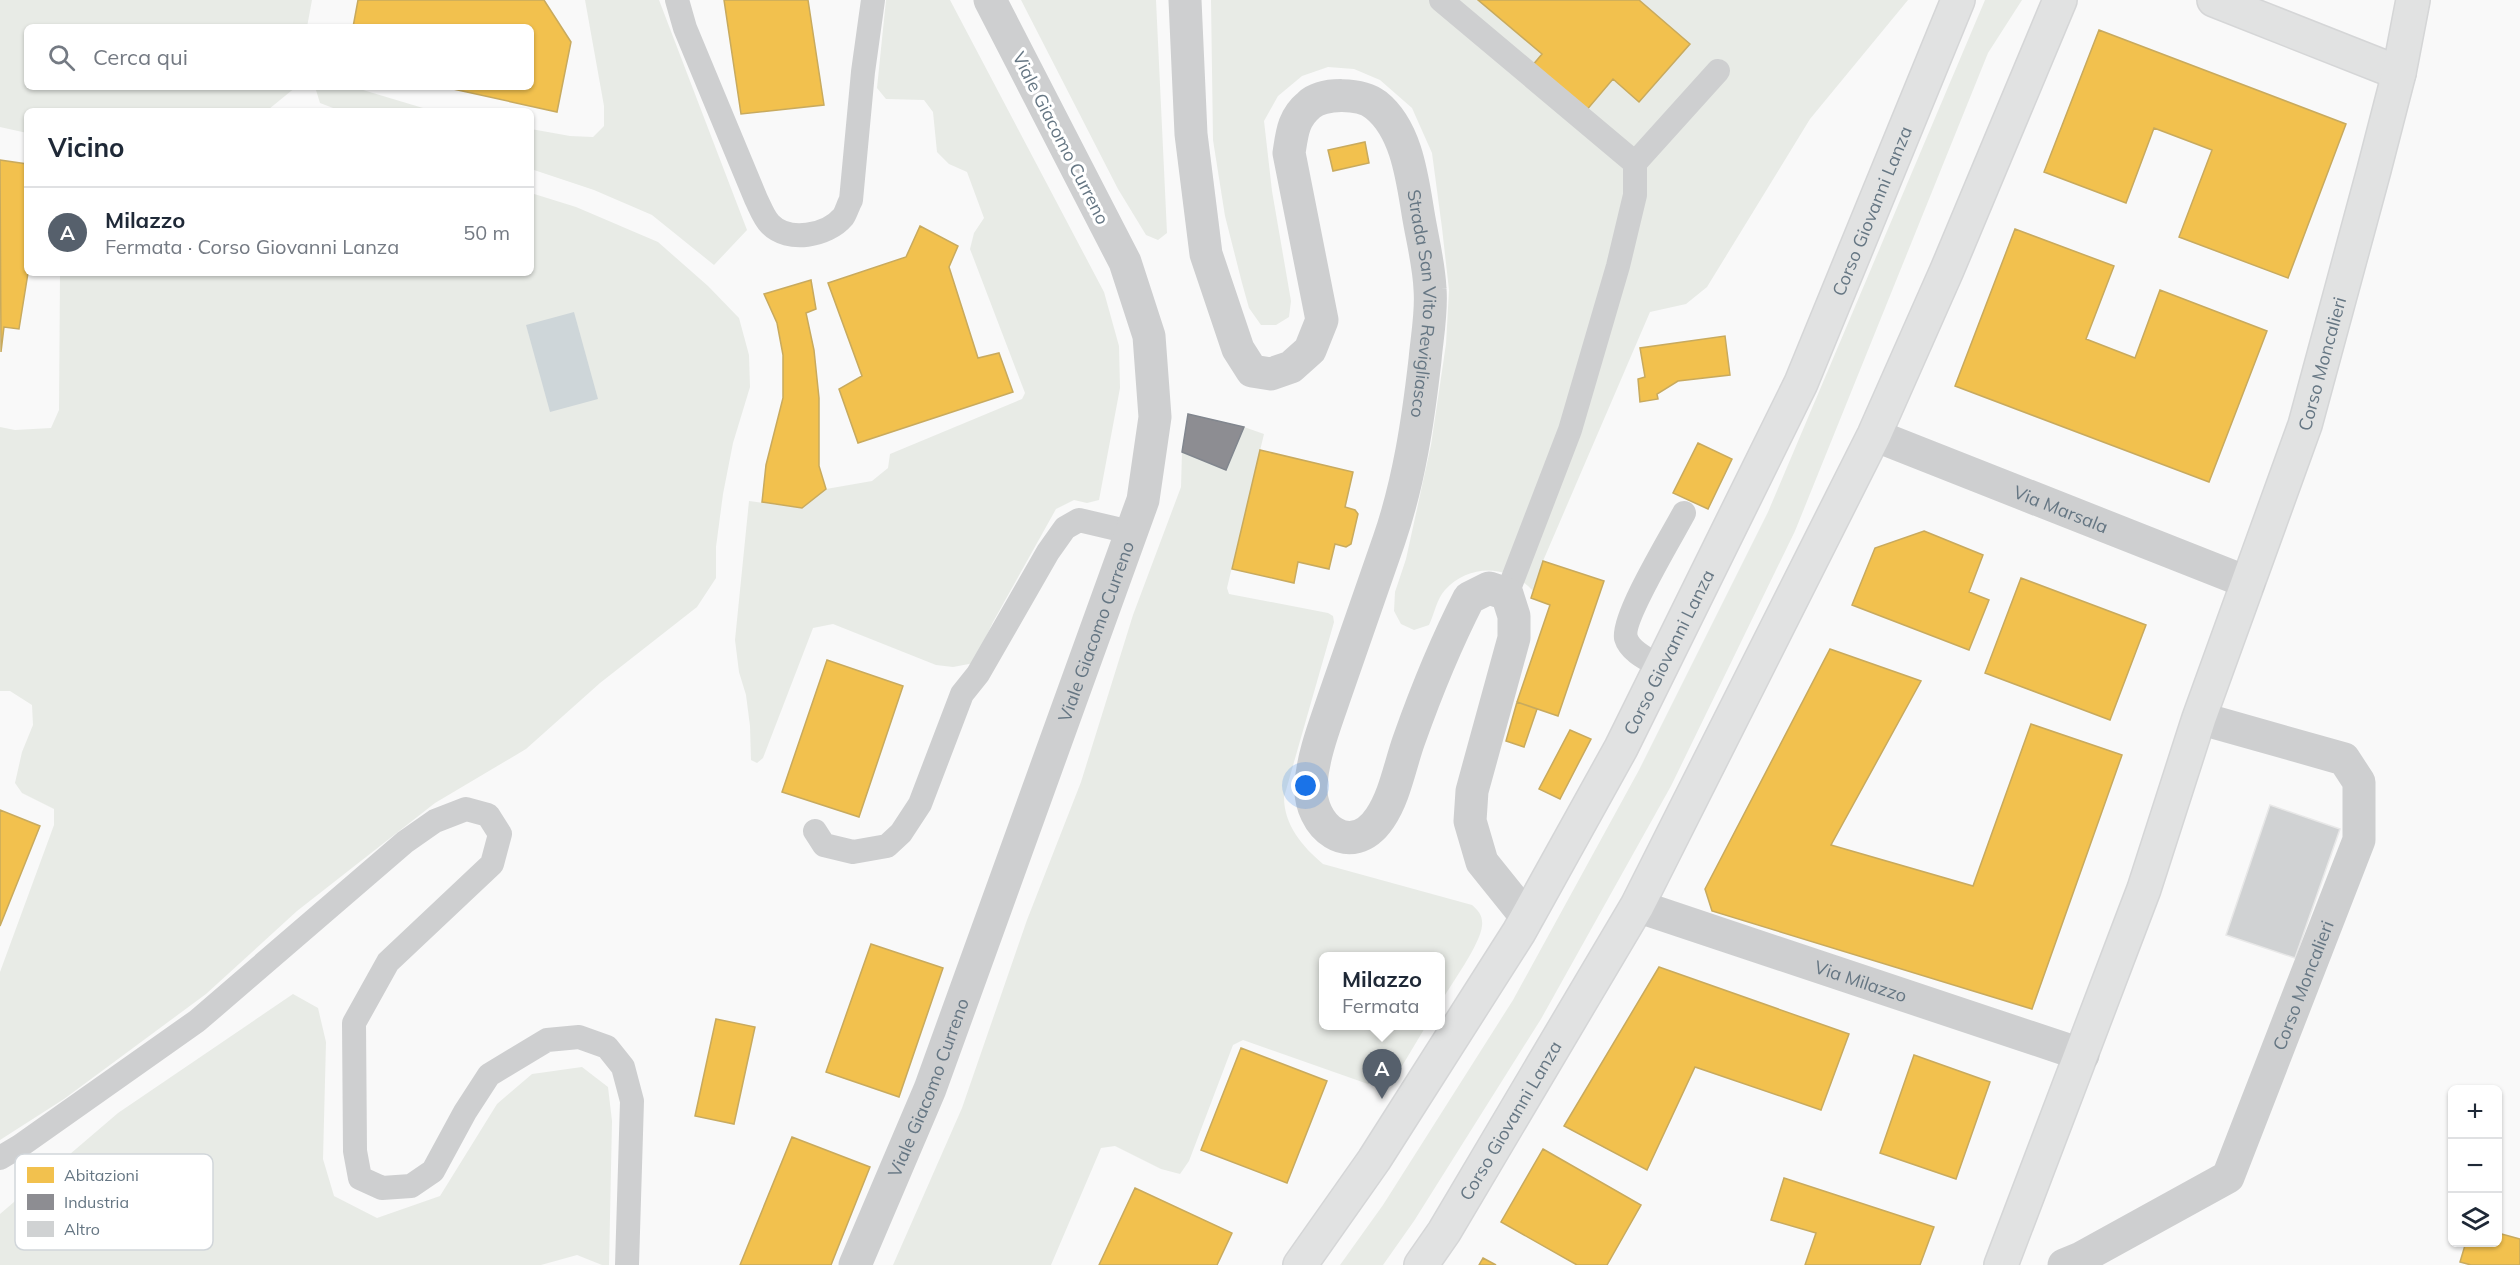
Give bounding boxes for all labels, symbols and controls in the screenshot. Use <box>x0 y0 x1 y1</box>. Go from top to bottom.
search box <box>24 24 534 90</box>
icon: search <box>45 41 78 74</box>
text: Cerca qui <box>93 43 188 71</box>
street label: Viale Giacomo Curreno <box>1008 48 1114 228</box>
street label: Corso Giovanni Lanza <box>1826 123 1917 299</box>
text: Vicino <box>48 131 125 164</box>
street label: Strada San Vito Revigliasco <box>1403 188 1442 420</box>
text: Milazzo <box>105 206 185 234</box>
text: A <box>60 220 75 245</box>
text: 50 m <box>463 220 510 245</box>
text: Fermata · Corso Giovanni Lanza <box>105 234 399 259</box>
street label: Corso Moncalieri <box>2293 294 2351 433</box>
street label: Via Marsala <box>2010 480 2112 538</box>
street label: Viale Giacomo Curreno <box>1052 538 1139 725</box>
street label: Corso Giovanni Lanza <box>1618 566 1719 739</box>
your location <box>1291 771 1320 800</box>
street label: Corso Moncalieri <box>2267 917 2338 1053</box>
popup <box>1319 952 1445 1030</box>
street label: Via Milazzo <box>1812 955 1910 1007</box>
text: Milazzo <box>1342 965 1422 993</box>
text: Fermata <box>1342 993 1419 1018</box>
street label: Viale Giacomo Curreno <box>882 995 973 1181</box>
street label: Corso Giovanni Lanza <box>1454 1036 1566 1204</box>
pin: A <box>1362 1050 1402 1099</box>
map controls <box>2448 1085 2502 1247</box>
button: + <box>2448 1085 2502 1139</box>
button: − <box>2448 1139 2502 1193</box>
legend <box>15 1154 213 1250</box>
text: Abitazioni <box>64 1165 139 1185</box>
text: Industria <box>64 1192 129 1212</box>
button: layers <box>2448 1193 2502 1247</box>
text: Altro <box>64 1219 100 1239</box>

